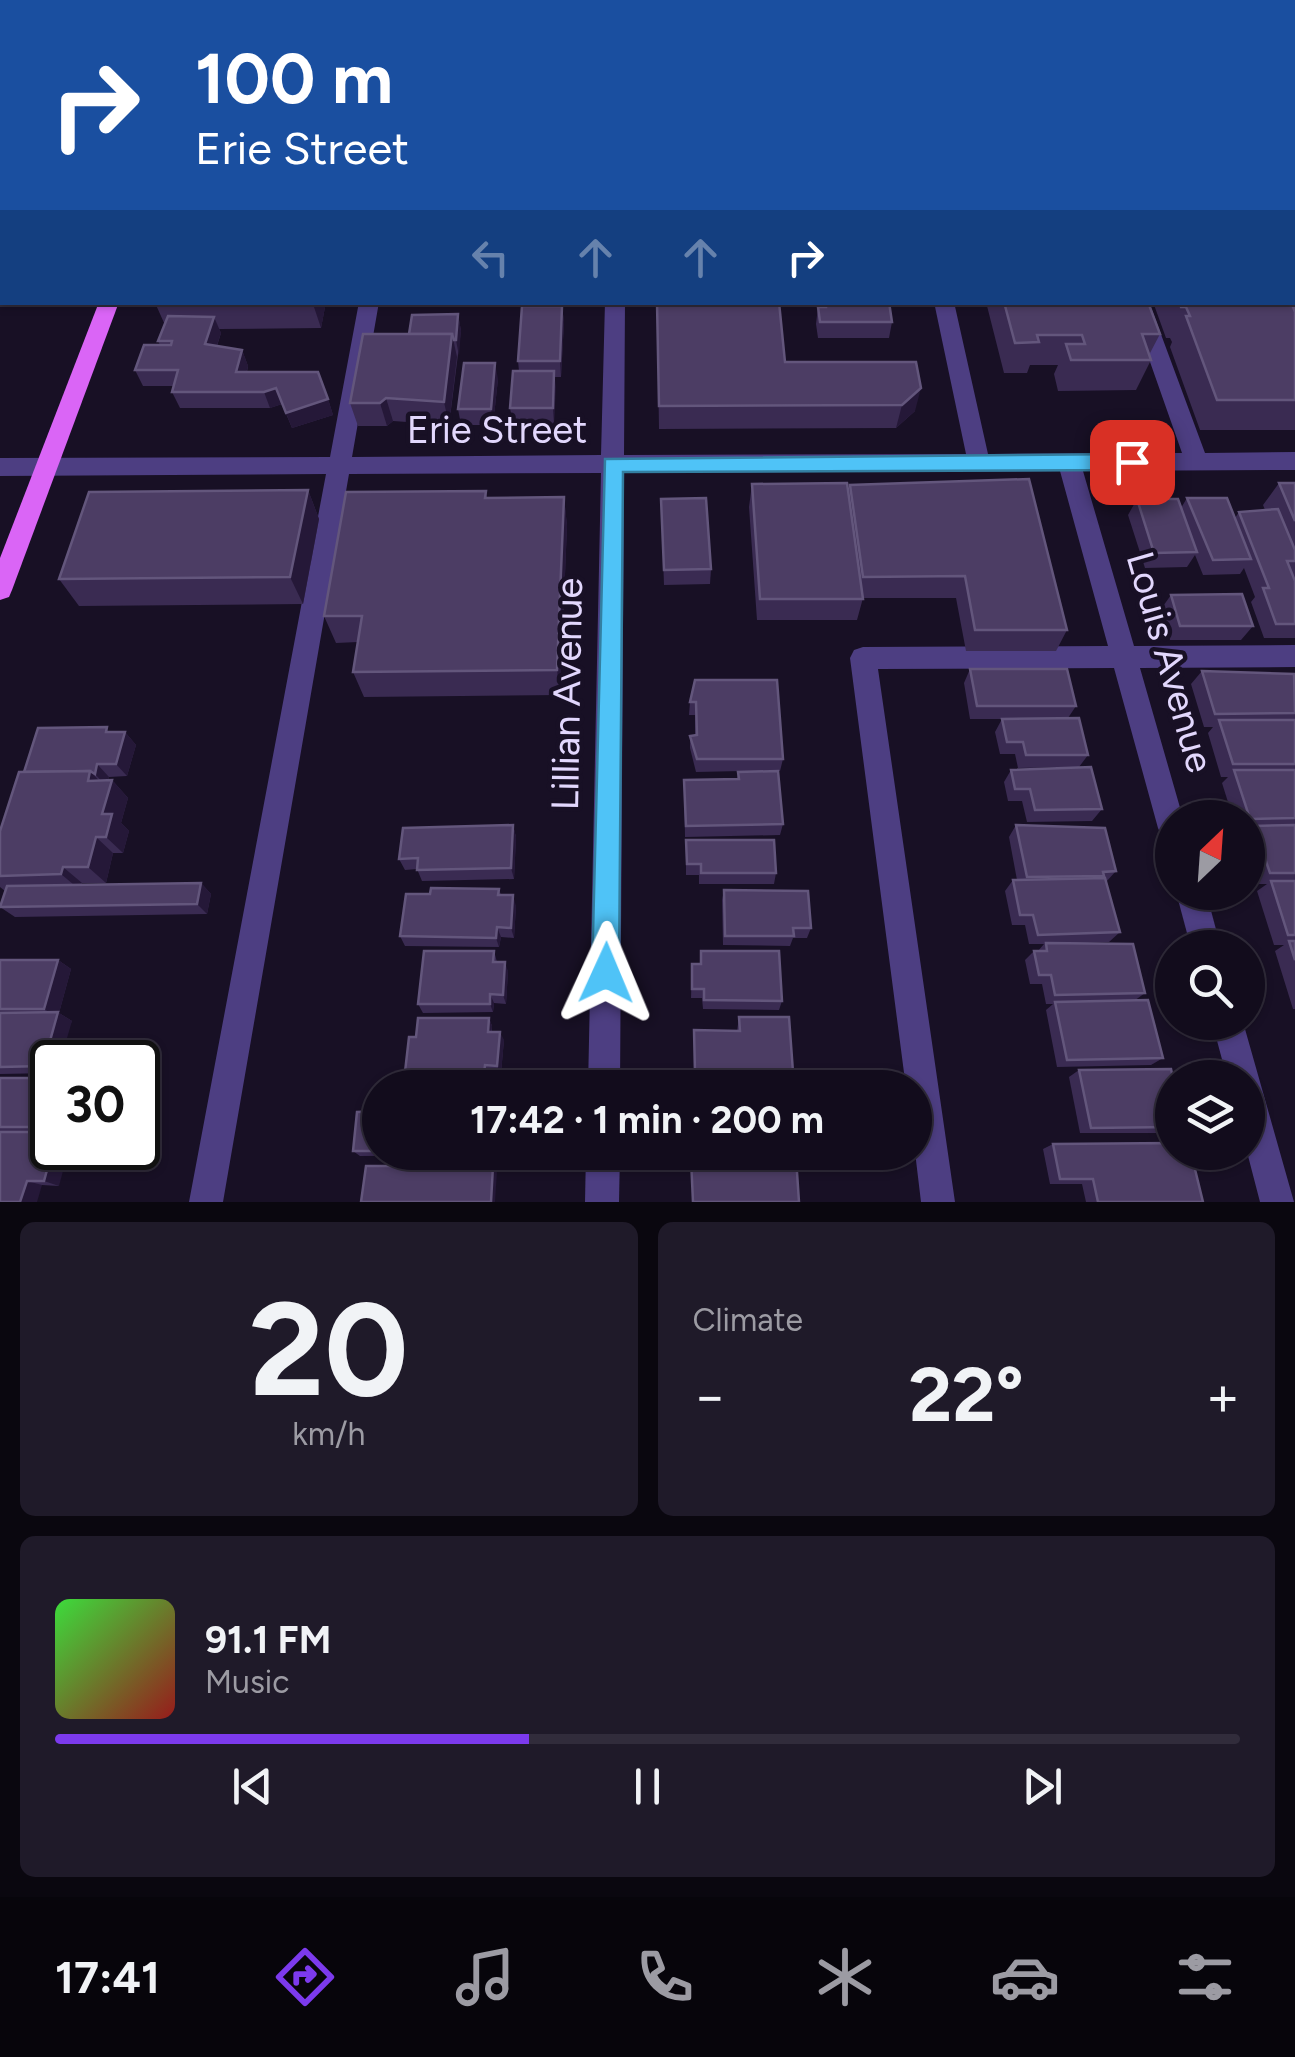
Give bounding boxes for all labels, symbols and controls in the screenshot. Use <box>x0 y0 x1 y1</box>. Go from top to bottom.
text: 100 m <box>195 36 393 121</box>
icon: right <box>30 40 160 170</box>
text: Erie Street <box>195 121 409 175</box>
icon: left <box>463 230 518 285</box>
icon: ahead <box>568 230 623 285</box>
icon: ahead <box>673 230 728 285</box>
icon: right <box>778 230 833 285</box>
street label: Erie Street <box>407 407 587 453</box>
pin <box>1090 420 1175 505</box>
icon: arrive <box>1105 435 1160 490</box>
street label: Louis Avenue <box>1117 546 1223 778</box>
street label: Lillian Avenue <box>542 577 592 811</box>
north arrow <box>1155 800 1265 910</box>
map controls <box>1155 800 1265 1170</box>
position arrow <box>554 921 658 1025</box>
button: search <box>1155 930 1265 1040</box>
speed limit sign: 30 <box>30 1040 160 1170</box>
button: layers <box>1155 1060 1265 1170</box>
text: 17:42 · 1 min · 200 m <box>470 1097 824 1143</box>
text: 20 <box>249 1272 409 1428</box>
text: Climate <box>693 1301 803 1339</box>
text: 22° <box>909 1350 1024 1440</box>
text: − <box>693 1363 727 1429</box>
text: + <box>1206 1363 1240 1429</box>
text: km/h <box>292 1415 365 1453</box>
text: 91.1 FM <box>205 1617 331 1663</box>
text: Music <box>205 1663 290 1701</box>
icon: previous <box>225 1759 280 1814</box>
icon: pause <box>620 1759 675 1814</box>
icon: next <box>1015 1759 1070 1814</box>
icon: directions <box>270 1942 340 2012</box>
icon: music <box>450 1942 520 2012</box>
icon: phone <box>630 1942 700 2012</box>
icon: climate <box>810 1942 880 2012</box>
icon: car <box>990 1942 1060 2012</box>
icon: filters <box>1170 1942 1240 2012</box>
text: 17:41 <box>55 1950 160 2004</box>

